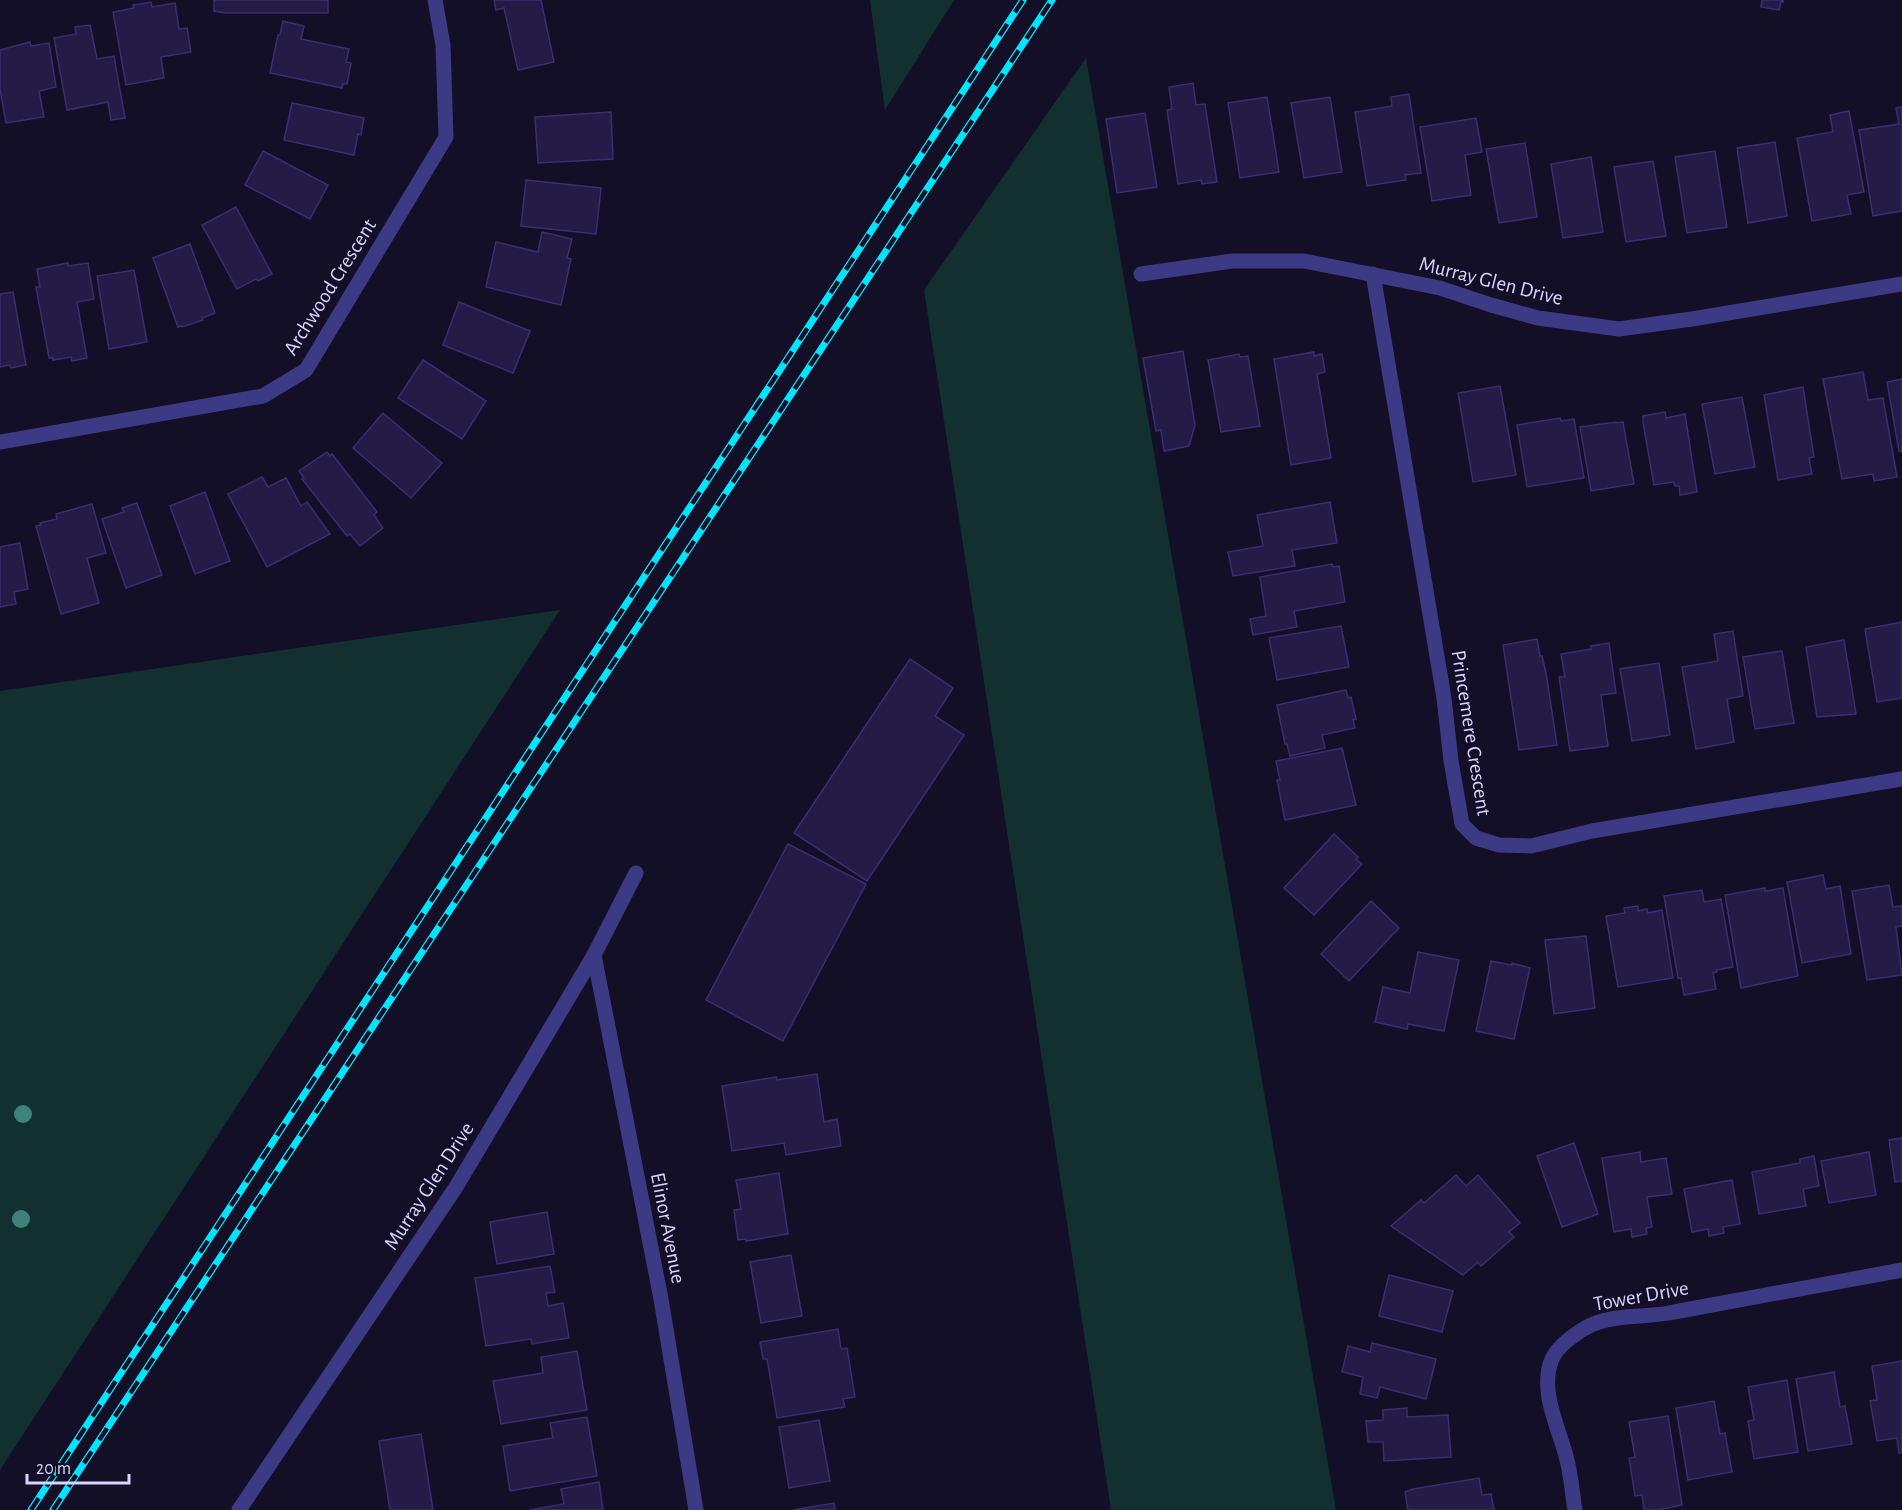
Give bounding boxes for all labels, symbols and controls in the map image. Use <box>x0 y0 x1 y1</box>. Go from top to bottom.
street label: Archwood Crescent <box>280 215 380 359</box>
street label: Murray Glen Drive <box>1417 253 1565 309</box>
street label: Princemere Crescent <box>1448 649 1495 818</box>
street label: Murray Glen Drive <box>380 1119 478 1253</box>
street label: Elinor Avenue <box>647 1171 689 1285</box>
street label: Tower Drive <box>1592 1277 1690 1315</box>
scale bar <box>27 1447 129 1485</box>
text: 20 m <box>36 1460 71 1478</box>

